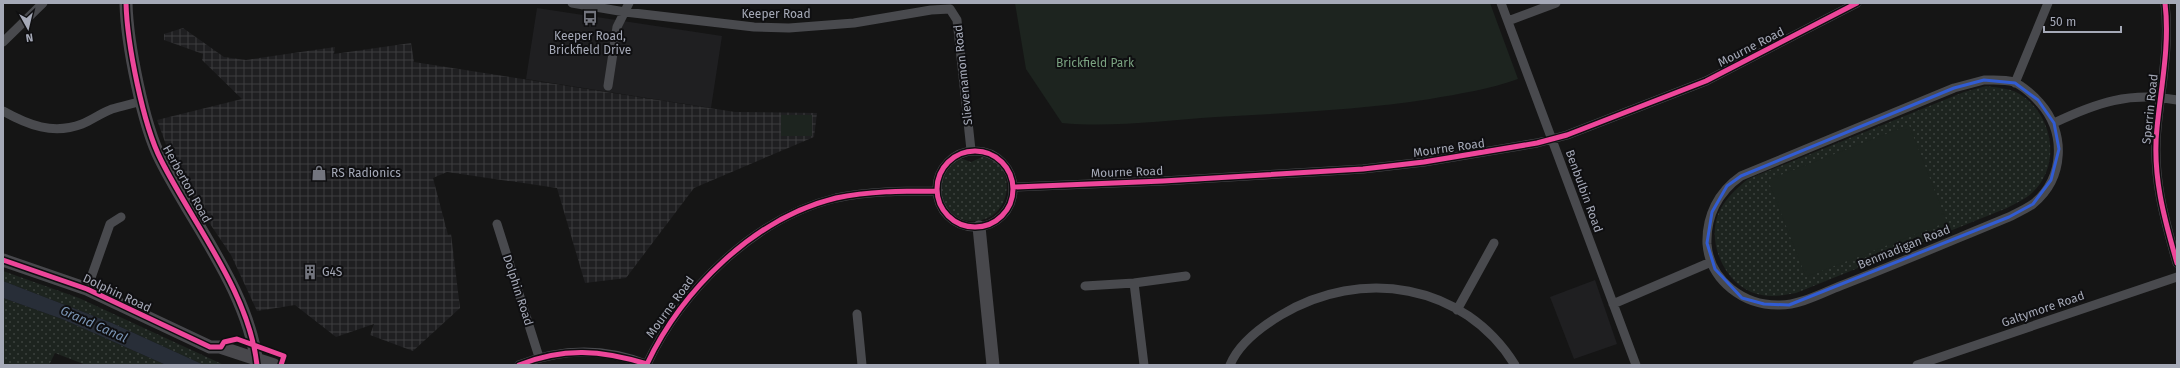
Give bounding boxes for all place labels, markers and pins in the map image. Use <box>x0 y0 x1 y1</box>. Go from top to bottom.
bus stop icon: Keeper Road, Brickfield Drive <box>581 9 599 27</box>
place label: Keeper Road, Brickfield Drive <box>549 29 631 57</box>
shop icon: RS Radionics <box>310 164 328 182</box>
place label: RS Radionics <box>331 166 401 180</box>
building icon: G4S <box>301 263 319 281</box>
place label: G4S <box>322 265 343 279</box>

